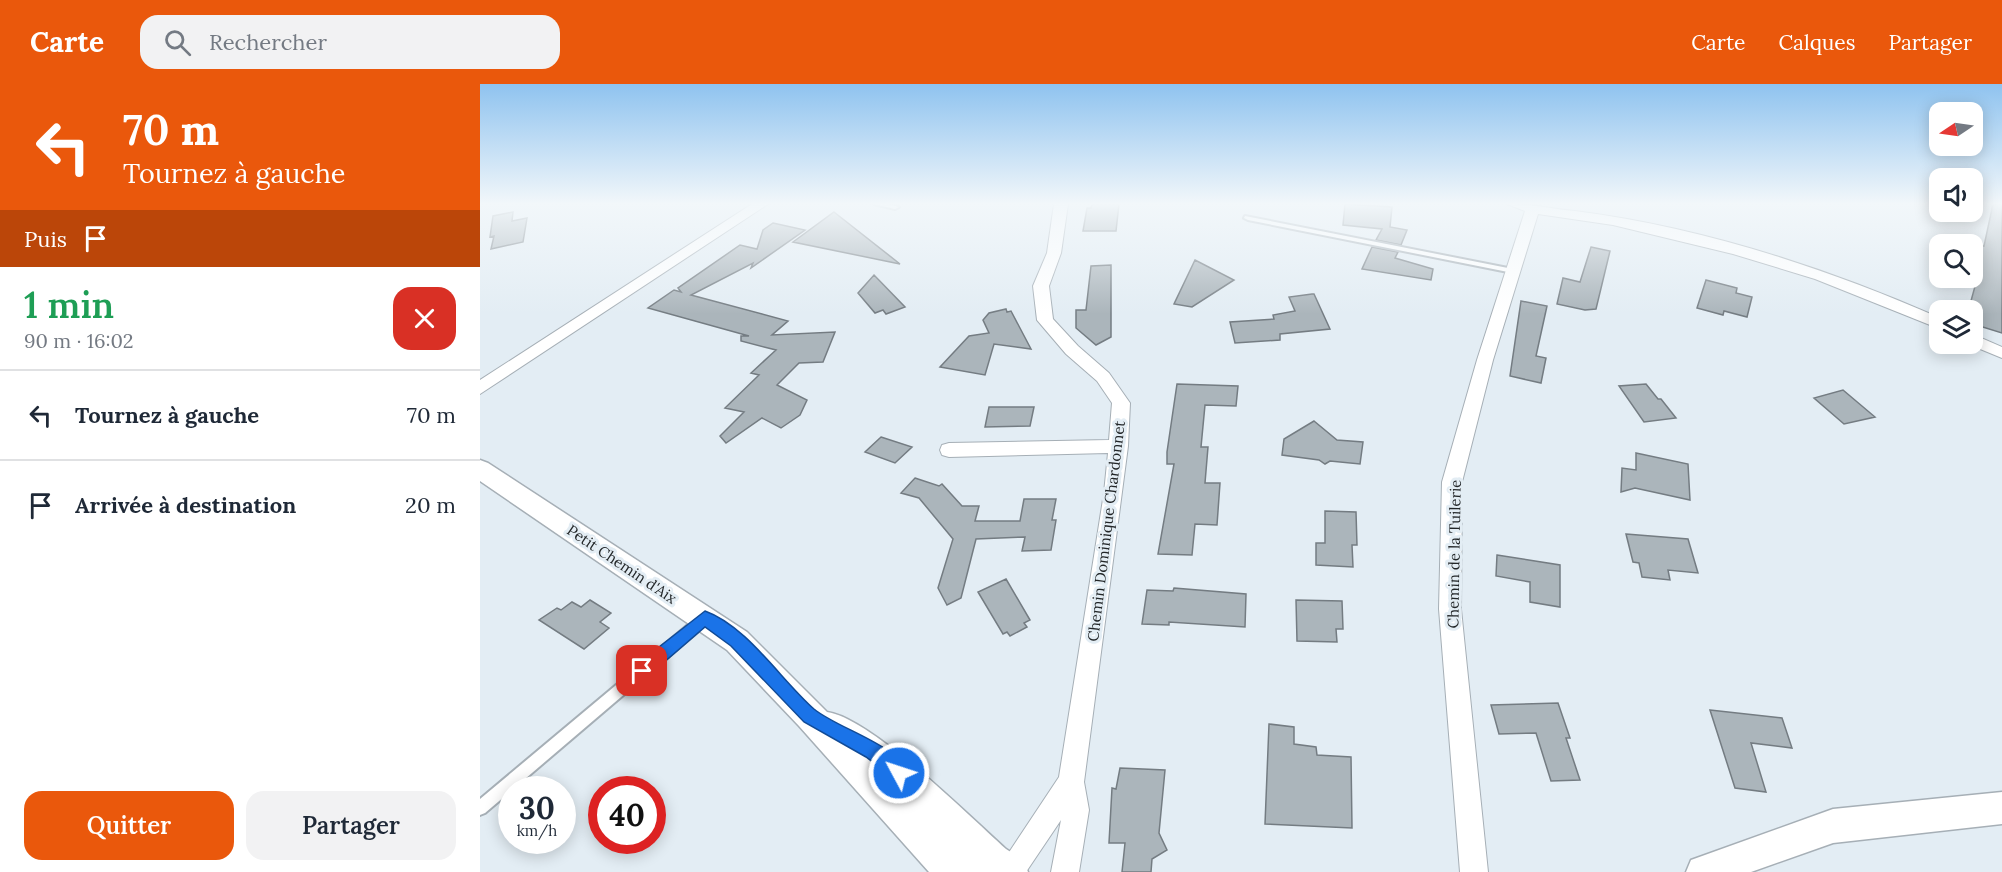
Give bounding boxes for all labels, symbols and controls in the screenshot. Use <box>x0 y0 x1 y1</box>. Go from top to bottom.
search box <box>140 15 560 69</box>
text: Carte <box>30 24 104 60</box>
icon: search <box>161 26 194 59</box>
text: Rechercher <box>209 28 327 56</box>
text: Carte <box>1691 29 1745 56</box>
text: Calques <box>1778 29 1855 56</box>
text: Partager <box>1888 29 1972 56</box>
north arrow <box>1929 102 1983 156</box>
map controls <box>1929 102 1983 354</box>
text: 70 m <box>123 103 219 157</box>
icon: left <box>24 108 102 186</box>
text: Tournez à gauche <box>123 156 346 190</box>
button: sound <box>1929 168 1983 222</box>
icon: arrive <box>79 222 112 255</box>
text: Puis <box>24 225 67 253</box>
button: search <box>1929 234 1983 288</box>
text: 1 min <box>24 282 114 328</box>
button: close <box>393 287 456 350</box>
button: layers <box>1929 300 1983 354</box>
text: 90 m · 16:02 <box>24 328 134 353</box>
icon: left <box>24 399 57 432</box>
text: Tournez à gauche <box>75 401 259 429</box>
text: 70 m <box>407 401 456 429</box>
street label: Chemin Dominique Chardonnet <box>1083 419 1129 642</box>
street label: Chemin de la Tuilerie <box>1443 480 1465 628</box>
icon: arrive <box>24 489 57 522</box>
text: Arrivée à destination <box>75 491 296 519</box>
text: 20 m <box>405 491 456 519</box>
street label: Petit Chemin d'Aix <box>564 520 680 608</box>
pin <box>616 645 667 696</box>
icon: arrive <box>625 654 658 687</box>
position arrow <box>867 741 931 805</box>
speed limit sign: 40 <box>588 776 666 854</box>
text: 30 <box>519 789 555 827</box>
button: Quitter <box>24 791 234 860</box>
button: Partager <box>246 791 456 860</box>
text: km/h <box>517 821 557 840</box>

